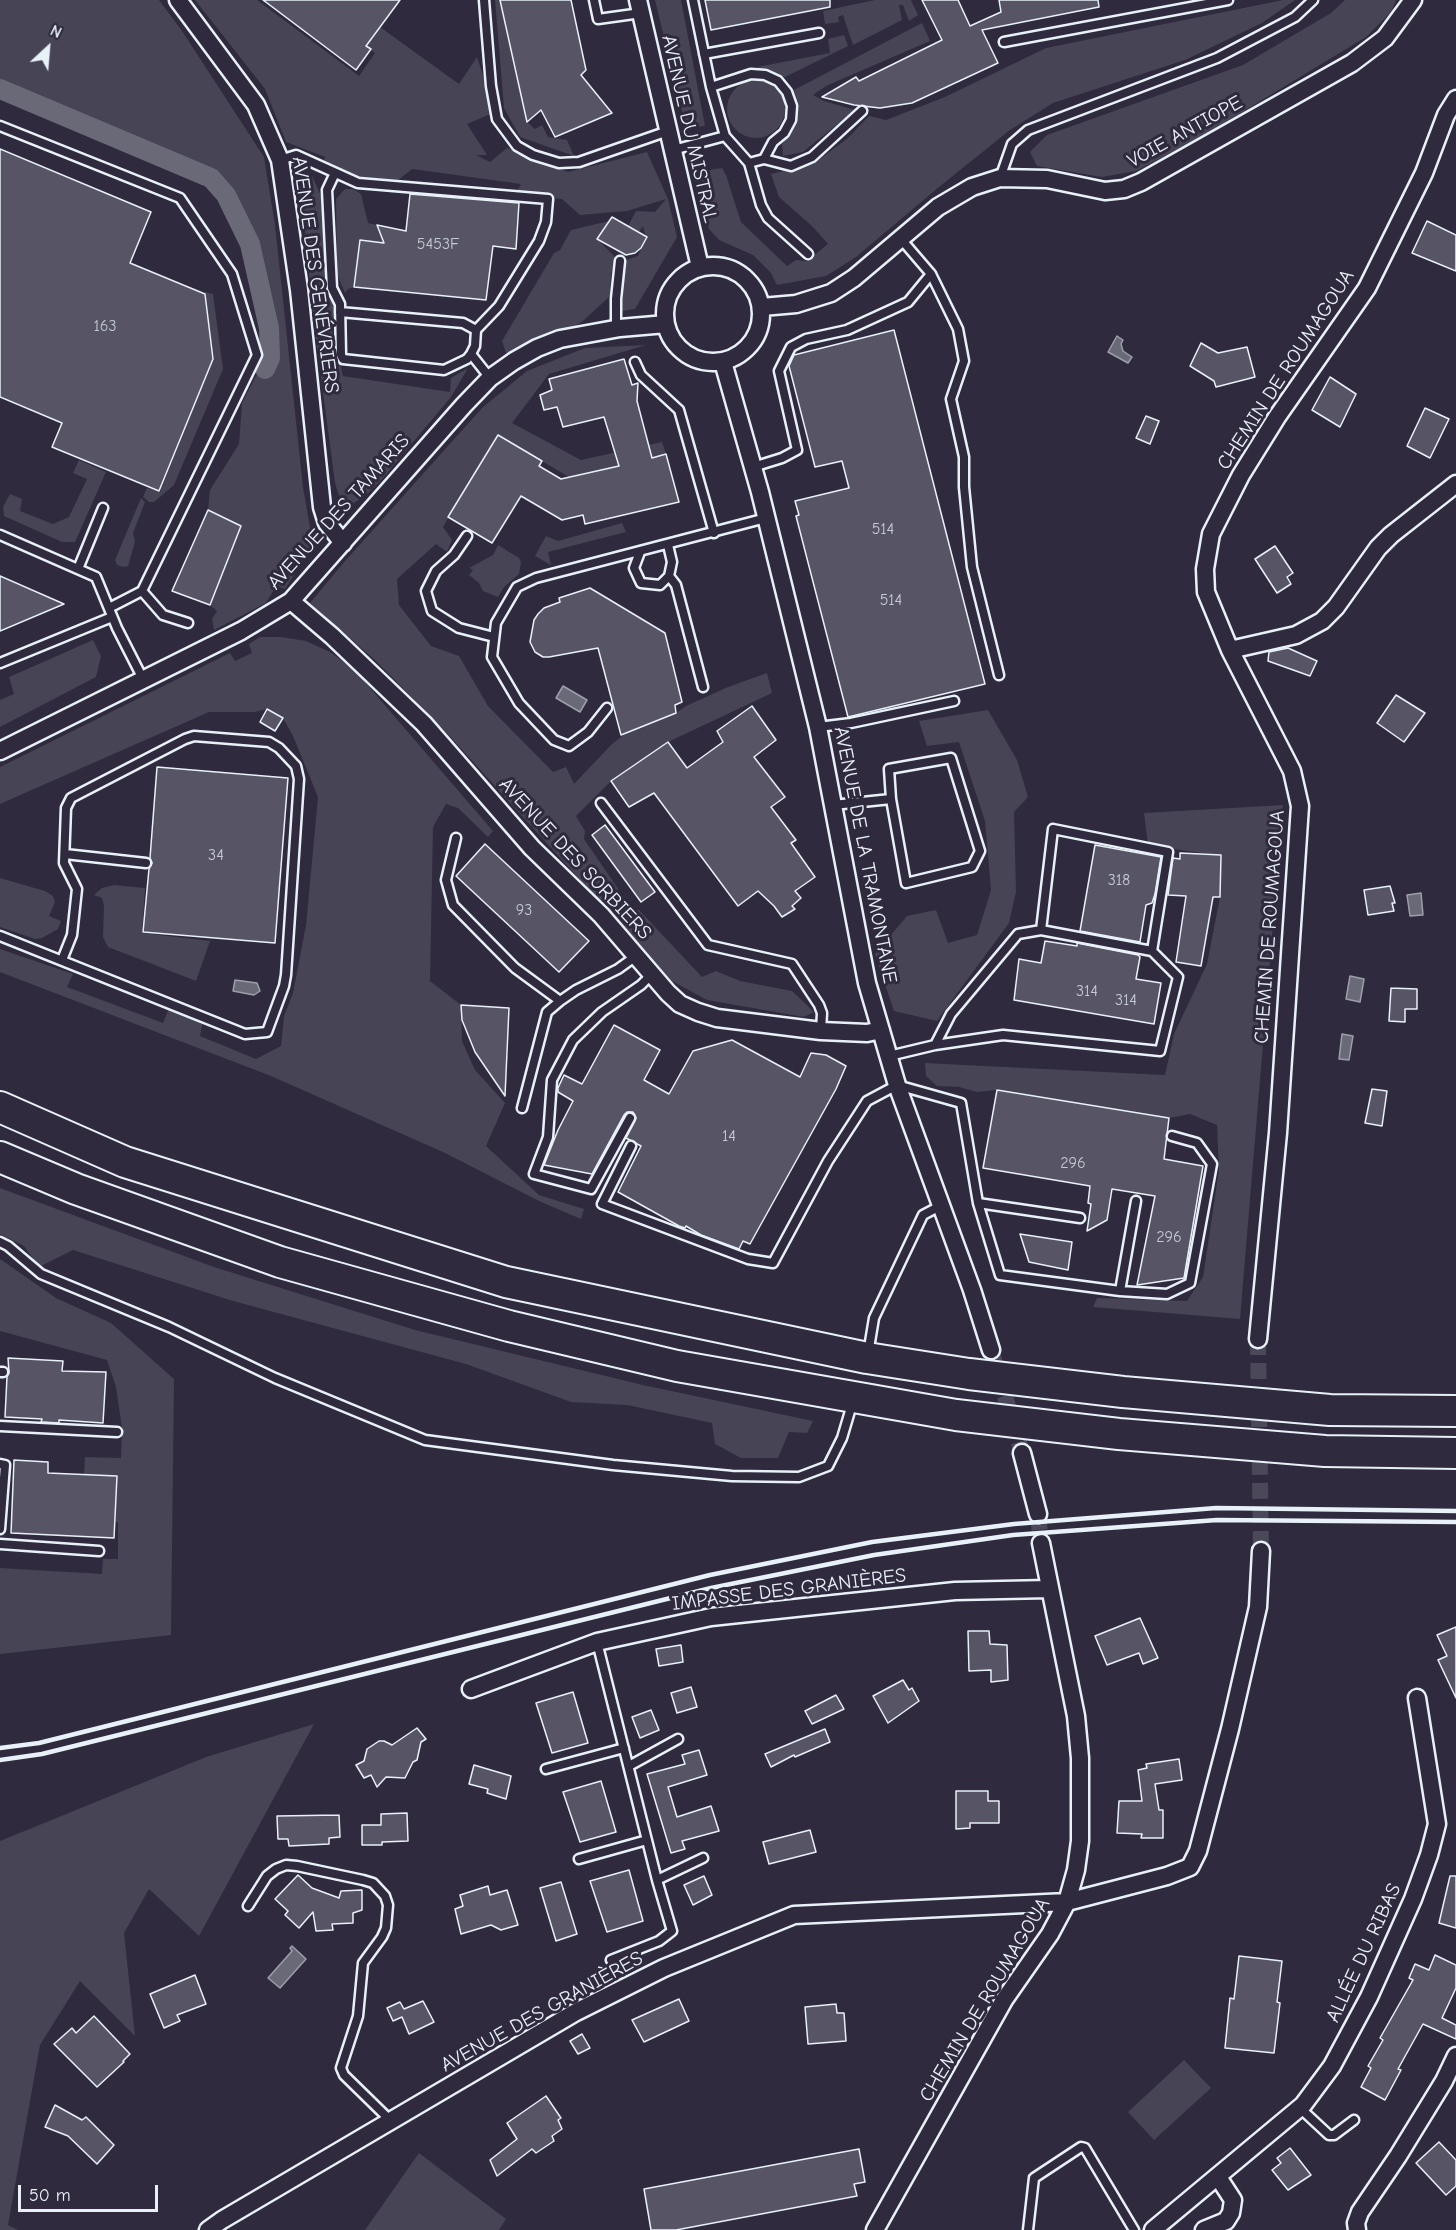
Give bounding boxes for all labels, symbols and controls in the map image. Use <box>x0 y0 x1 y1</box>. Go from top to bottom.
north arrow <box>18 18 78 78</box>
text: N <box>47 21 65 42</box>
street label: AVENUE DU MISTRAL <box>656 33 722 225</box>
street label: VOIE ANTIOPE <box>1123 91 1247 173</box>
street label: AVENUE DES GENÉVRIERS <box>287 155 343 395</box>
house number: 5453F <box>417 234 459 254</box>
street label: CHEMIN DE ROUMAGOUA <box>1212 265 1360 475</box>
house number: 163 <box>93 316 117 336</box>
street label: AVENUE DES TAMARIS <box>263 429 415 595</box>
house number: 514 <box>872 519 894 539</box>
house number: 514 <box>880 590 902 610</box>
street label: AVENUE DE LA TRAMONTANE <box>828 725 902 985</box>
street label: AVENUE DES SORBIERS <box>494 773 656 945</box>
street label: CHEMIN DE ROUMAGOUA <box>1250 810 1290 1044</box>
house number: 34 <box>208 845 224 865</box>
house number: 318 <box>1108 870 1130 890</box>
house number: 93 <box>516 900 532 920</box>
house number: 314 <box>1076 981 1098 1001</box>
house number: 314 <box>1115 990 1137 1010</box>
house number: 14 <box>722 1126 736 1146</box>
house number: 296 <box>1060 1153 1086 1173</box>
house number: 296 <box>1156 1227 1182 1247</box>
street label: IMPASSE DES GRANIÈRES <box>671 1564 907 1616</box>
street label: ALLÉE DU RIBAS <box>1321 1880 1407 2026</box>
street label: CHEMIN DE ROUMAGOUA <box>915 1894 1055 2106</box>
street label: AVENUE DES GRANIÈRES <box>437 1946 647 2078</box>
scale bar <box>21 2173 160 2211</box>
text: 50 m <box>29 2185 71 2206</box>

